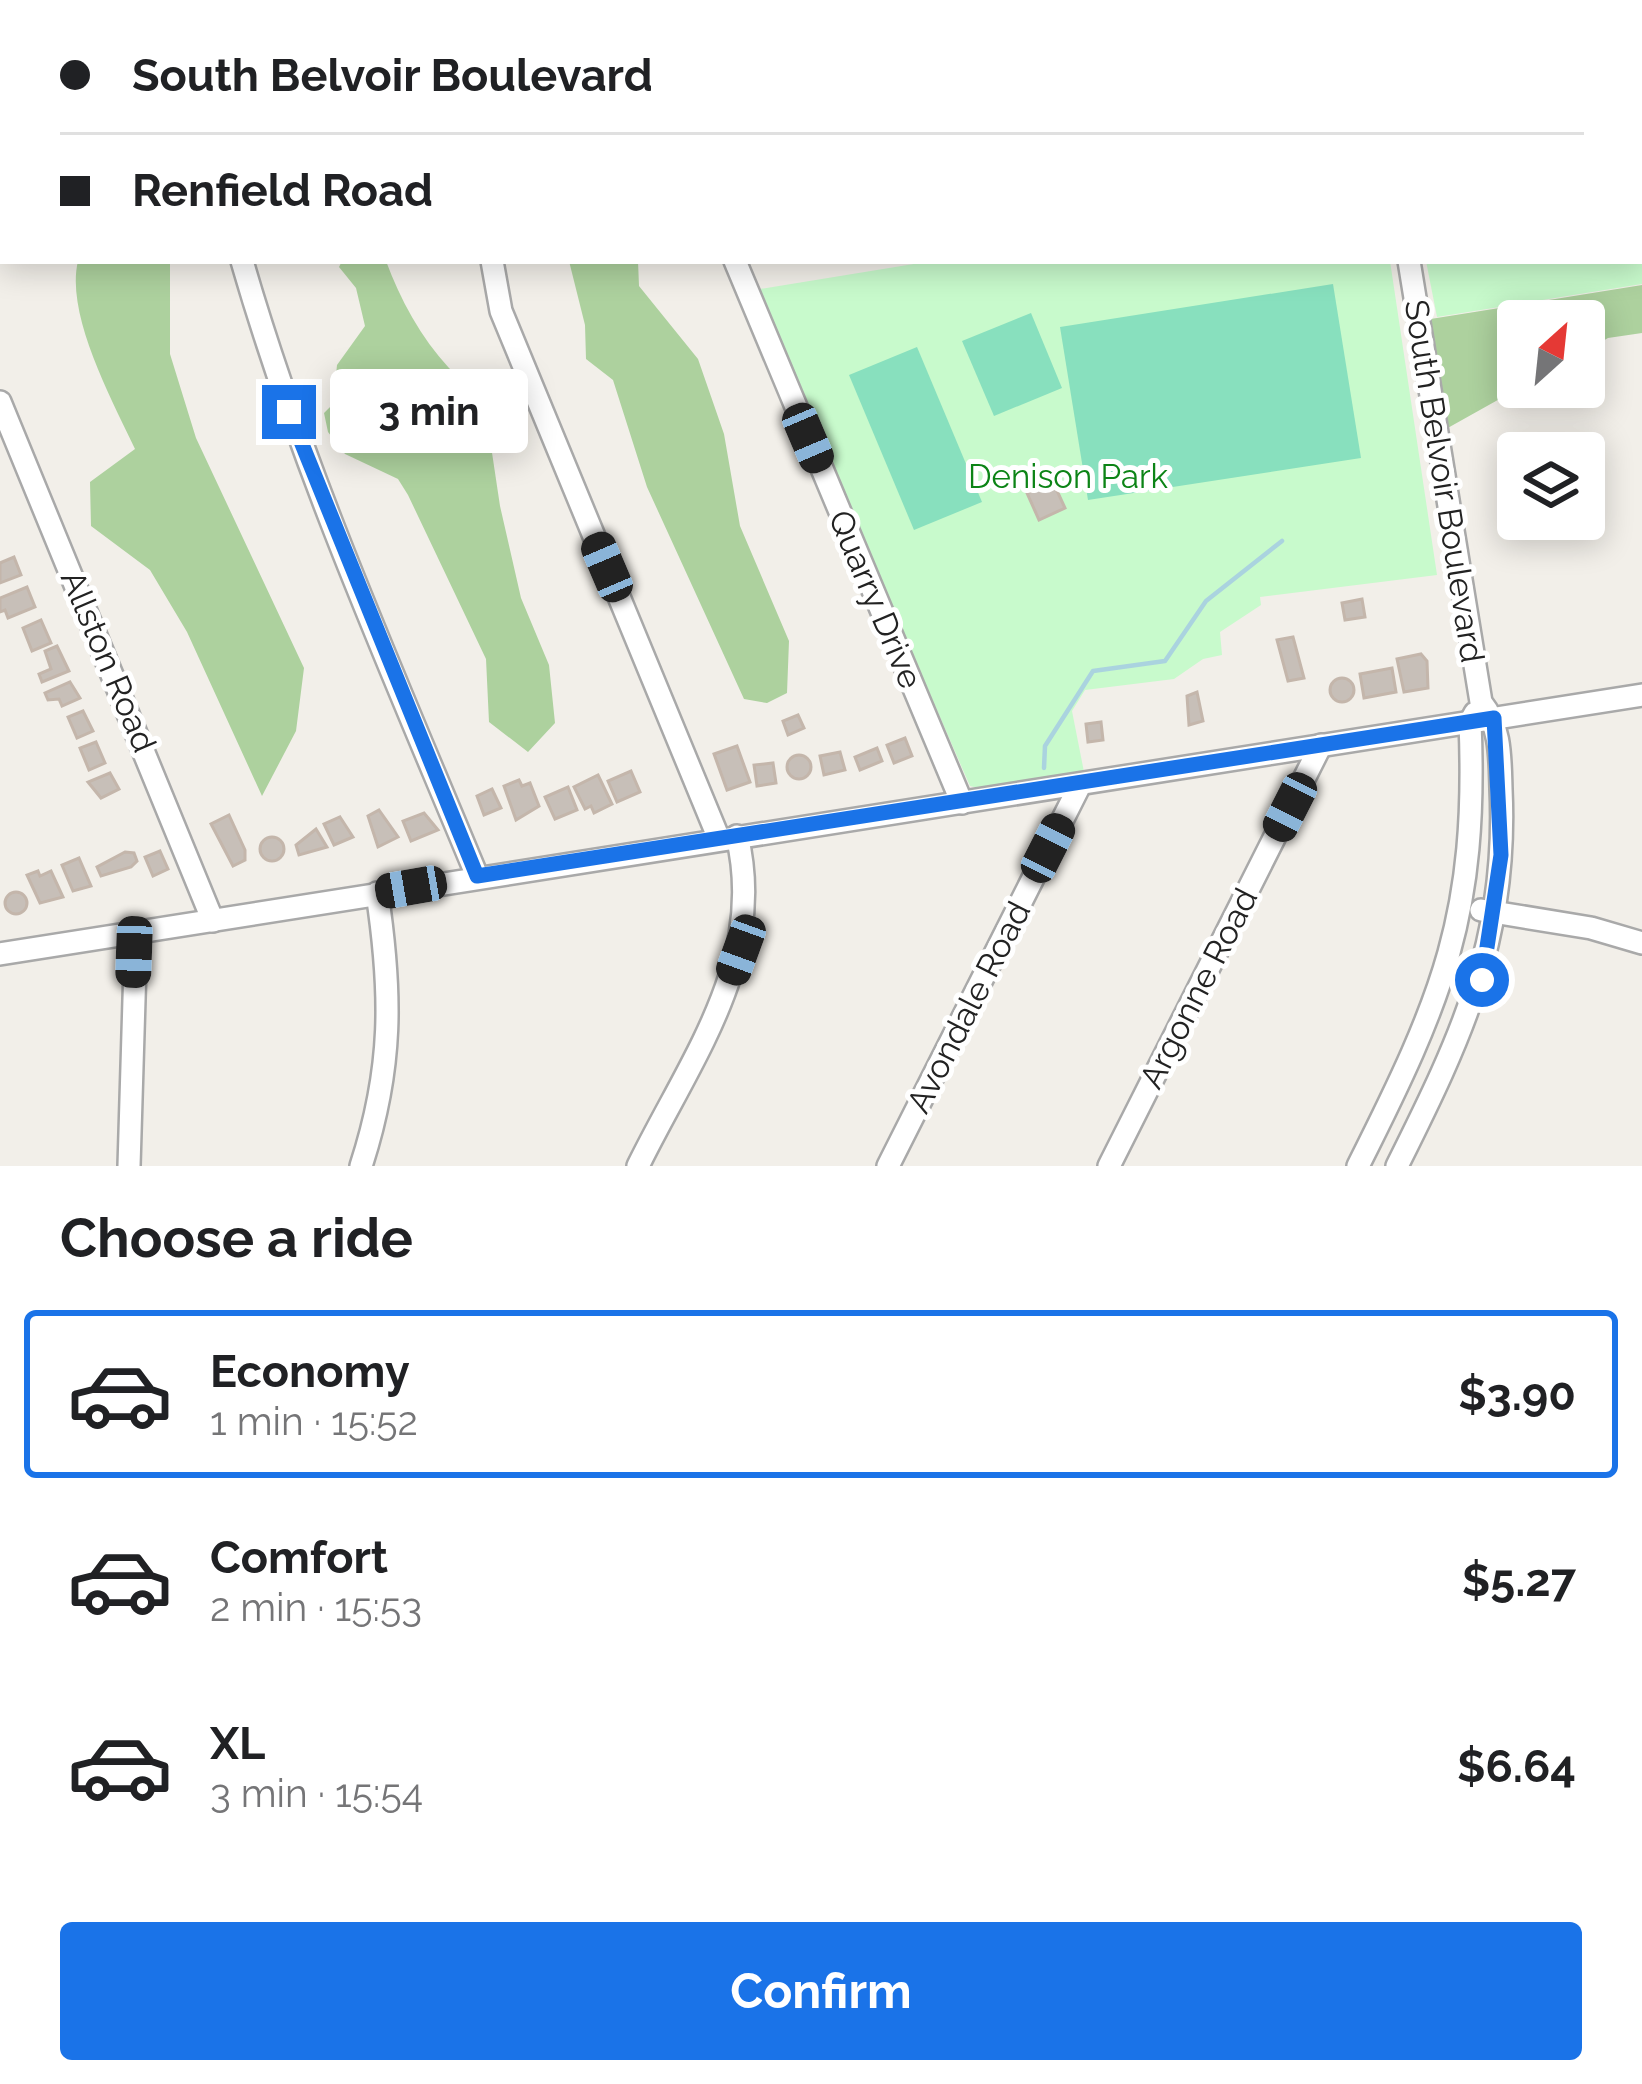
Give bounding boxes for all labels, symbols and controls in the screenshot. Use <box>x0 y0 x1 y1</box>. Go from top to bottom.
text: South Belvoir Boulevard <box>132 49 653 102</box>
text: Renfield Road <box>132 164 433 217</box>
street label: South Belvoir Boulevard <box>1397 297 1492 665</box>
north arrow <box>1497 300 1605 408</box>
map controls <box>1497 300 1605 540</box>
callout: 3 min <box>331 370 529 454</box>
route end <box>262 385 316 439</box>
text: 3 min <box>379 388 479 434</box>
car <box>777 398 839 478</box>
button: layers <box>1497 432 1605 540</box>
park label: Denison Park <box>968 457 1169 496</box>
street label: Quarry Drive <box>821 504 931 694</box>
car <box>576 527 638 607</box>
street label: Allston Road <box>53 565 164 758</box>
car <box>1258 767 1322 847</box>
car <box>1016 808 1080 888</box>
car <box>372 863 450 911</box>
street label: Argonne Road <box>1131 882 1266 1095</box>
street label: Avondale Road <box>899 895 1038 1119</box>
car <box>712 910 770 990</box>
car <box>115 915 153 989</box>
route start <box>1455 953 1509 1007</box>
text: Choose a ride <box>60 1206 413 1270</box>
icon: car <box>66 1340 174 1448</box>
text: Economy <box>210 1345 410 1398</box>
text: $3.90 <box>1458 1368 1576 1421</box>
text: 1 min · 15:52 <box>210 1398 418 1444</box>
icon: car <box>66 1526 174 1634</box>
text: Comfort <box>210 1531 388 1584</box>
text: $5.27 <box>1462 1554 1576 1607</box>
text: 2 min · 15:53 <box>210 1584 422 1630</box>
icon: car <box>66 1712 174 1820</box>
text: XL <box>210 1717 265 1770</box>
text: $6.64 <box>1457 1740 1576 1793</box>
text: 3 min · 15:54 <box>210 1770 423 1816</box>
button: Confirm <box>60 1922 1582 2060</box>

